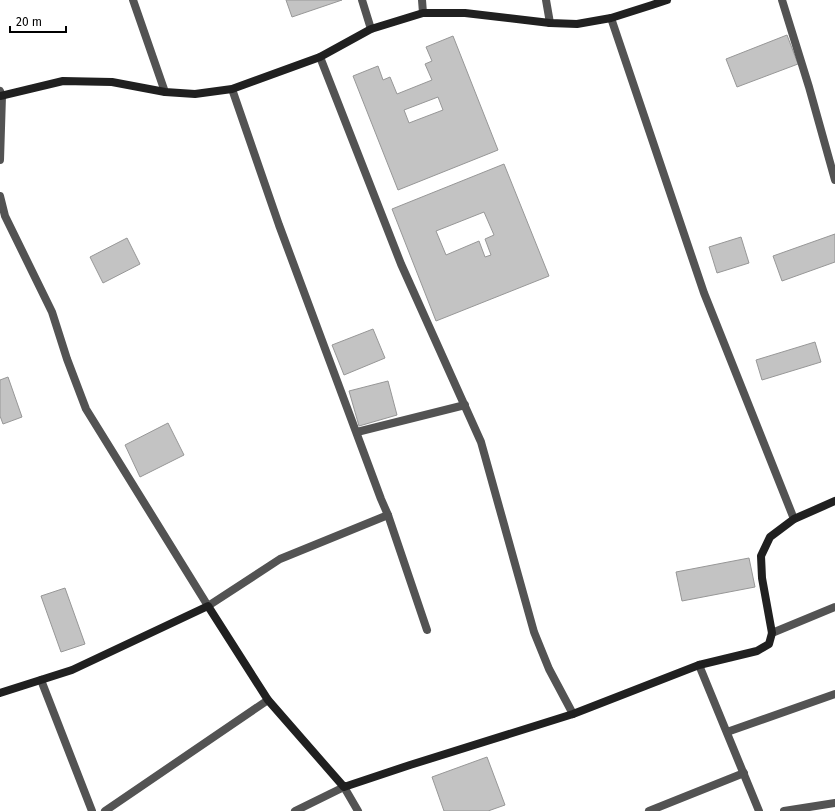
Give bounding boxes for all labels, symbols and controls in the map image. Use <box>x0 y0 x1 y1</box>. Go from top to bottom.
scale bar <box>10 8 66 34</box>
text: 20 m <box>16 15 42 29</box>

